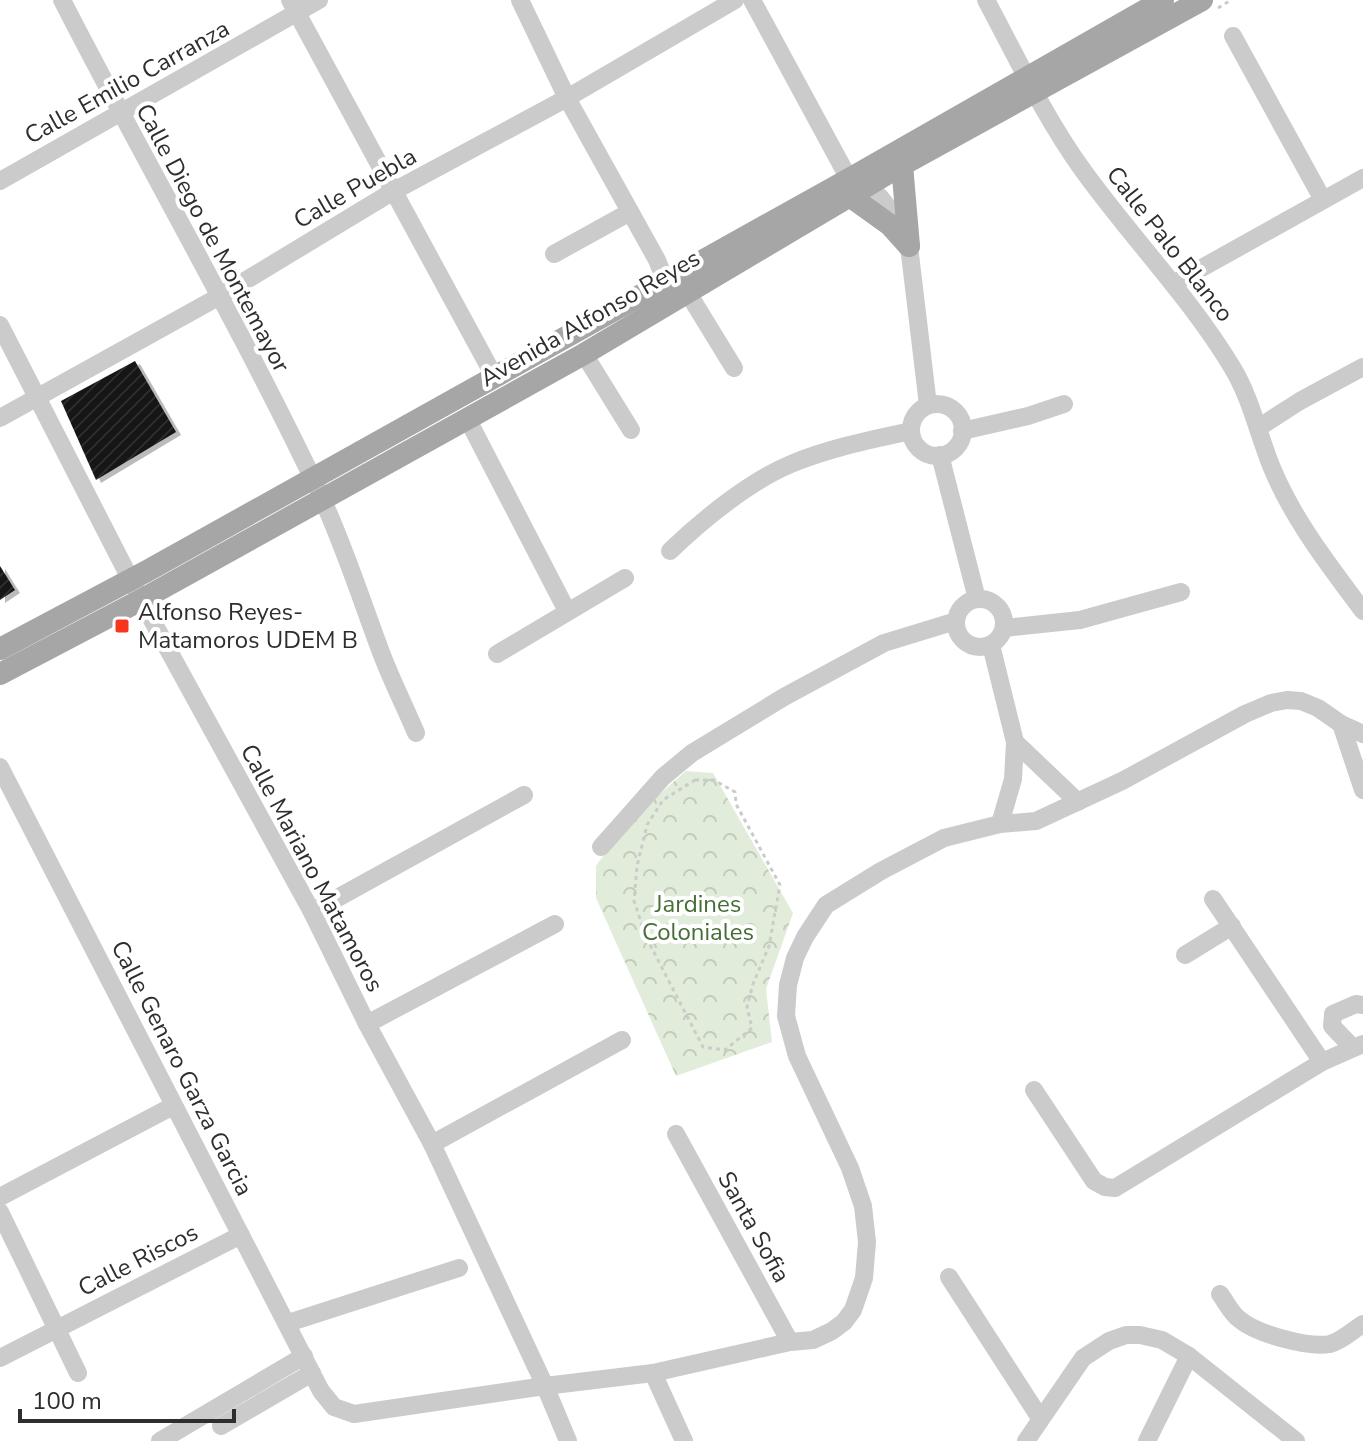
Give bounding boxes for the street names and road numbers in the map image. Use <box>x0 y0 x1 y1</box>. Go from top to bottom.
street label: Calle Emilio Carranza <box>19 12 235 152</box>
street label: Calle Diego de Montemayor <box>128 98 298 378</box>
street label: Calle Puebla <box>288 140 422 236</box>
street label: Calle Palo Blanco <box>1099 160 1241 328</box>
street label: Avenida Alfonso Reyes <box>474 242 706 394</box>
street label: Calle Mariano Matamoros <box>233 738 391 998</box>
street label: Calle Genaro Garza Garcia <box>104 935 260 1201</box>
street label: Santa Sofia <box>710 1166 798 1288</box>
street label: Calle Riscos <box>73 1216 203 1304</box>

